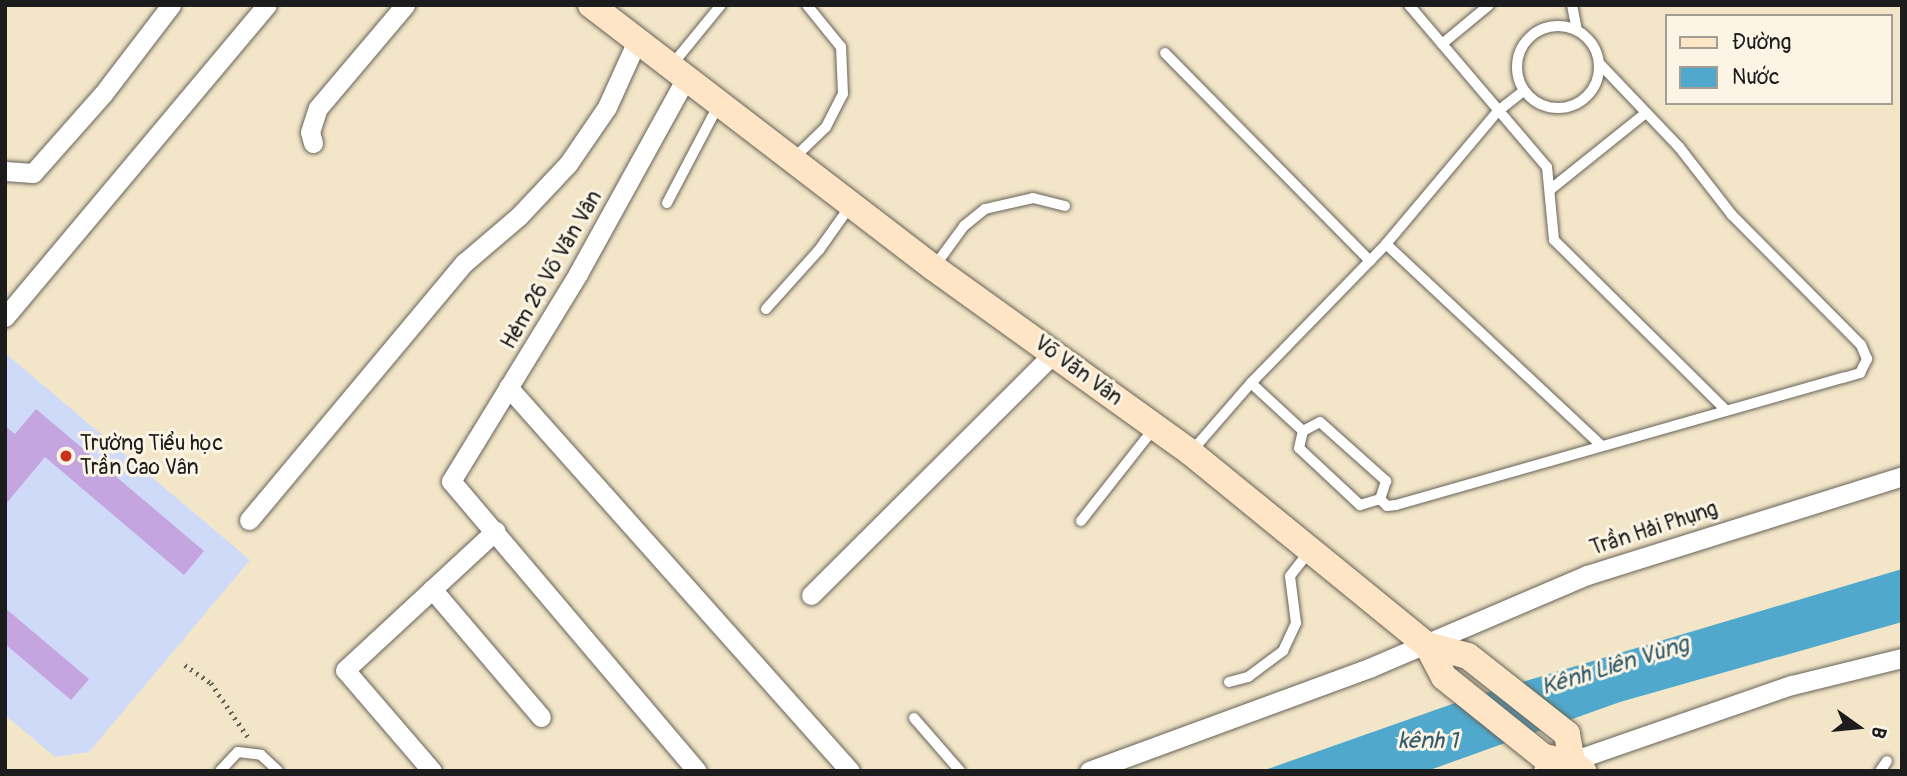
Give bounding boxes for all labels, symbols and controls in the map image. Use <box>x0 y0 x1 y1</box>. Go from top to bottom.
legend <box>1666 14 1893 105</box>
text: Đường <box>1732 29 1791 56</box>
text: Nước <box>1732 64 1780 91</box>
street label: Hẻm 26 Võ Văn Vân <box>496 186 608 354</box>
street label: Võ Văn Vân <box>1029 331 1127 411</box>
place label: Trường Tiểu học Trần Cao Vân <box>80 431 223 481</box>
marker: Trường Tiểu học Trần Cao Vân <box>58 448 74 464</box>
street label: Trần Hải Phụng <box>1587 497 1721 561</box>
water label: Kênh Liên Vùng <box>1538 631 1692 701</box>
north arrow <box>1823 692 1893 762</box>
text: B <box>1865 724 1891 741</box>
water label: kênh 1 <box>1398 727 1458 755</box>

